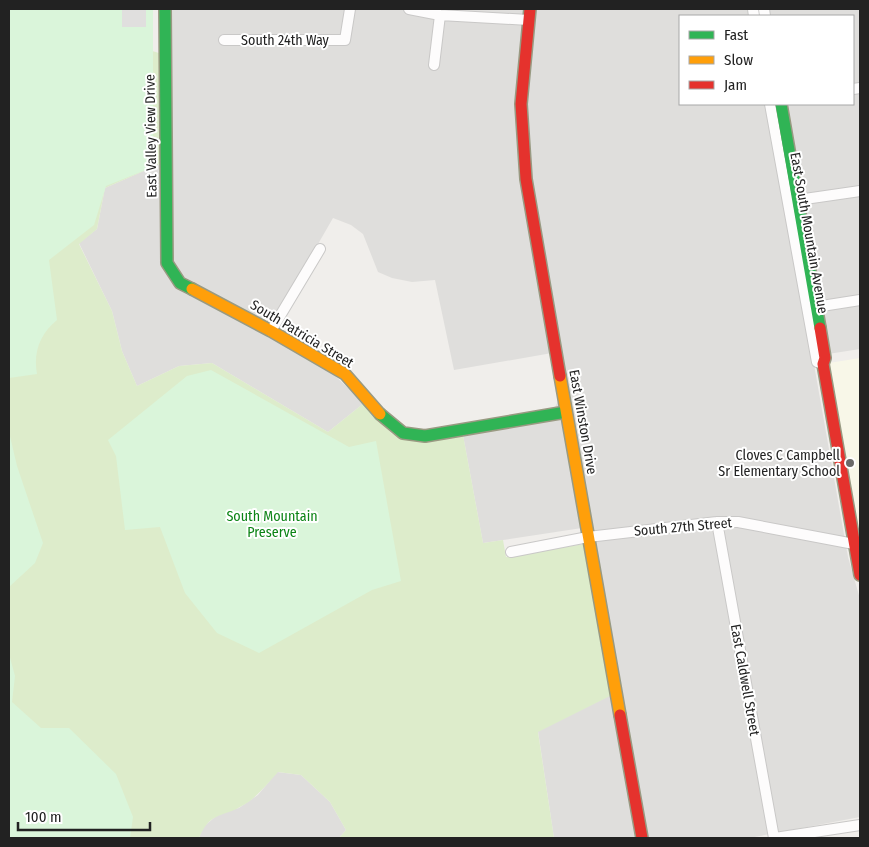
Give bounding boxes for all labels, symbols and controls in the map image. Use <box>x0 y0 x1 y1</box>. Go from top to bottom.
legend <box>679 15 854 105</box>
text: Fast <box>724 26 748 44</box>
street label: South 24th Way <box>241 32 330 49</box>
text: Slow <box>724 51 753 69</box>
street label: East Valley View Drive <box>141 74 161 198</box>
text: Jam <box>724 76 747 94</box>
street label: East South Mountain Avenue <box>786 151 832 315</box>
street label: South Patricia Street <box>247 296 357 372</box>
street label: East Winston Drive <box>565 368 601 476</box>
place label: Cloves C Campbell Sr Elementary School <box>718 447 840 480</box>
marker: Cloves C Campbell Sr Elementary School <box>844 457 856 469</box>
park label: South Mountain Preserve <box>226 508 318 541</box>
street label: South 27th Street <box>633 514 733 540</box>
street label: East Caldwell Street <box>727 623 763 738</box>
scale bar <box>18 800 150 832</box>
text: 100 m <box>25 808 62 826</box>

